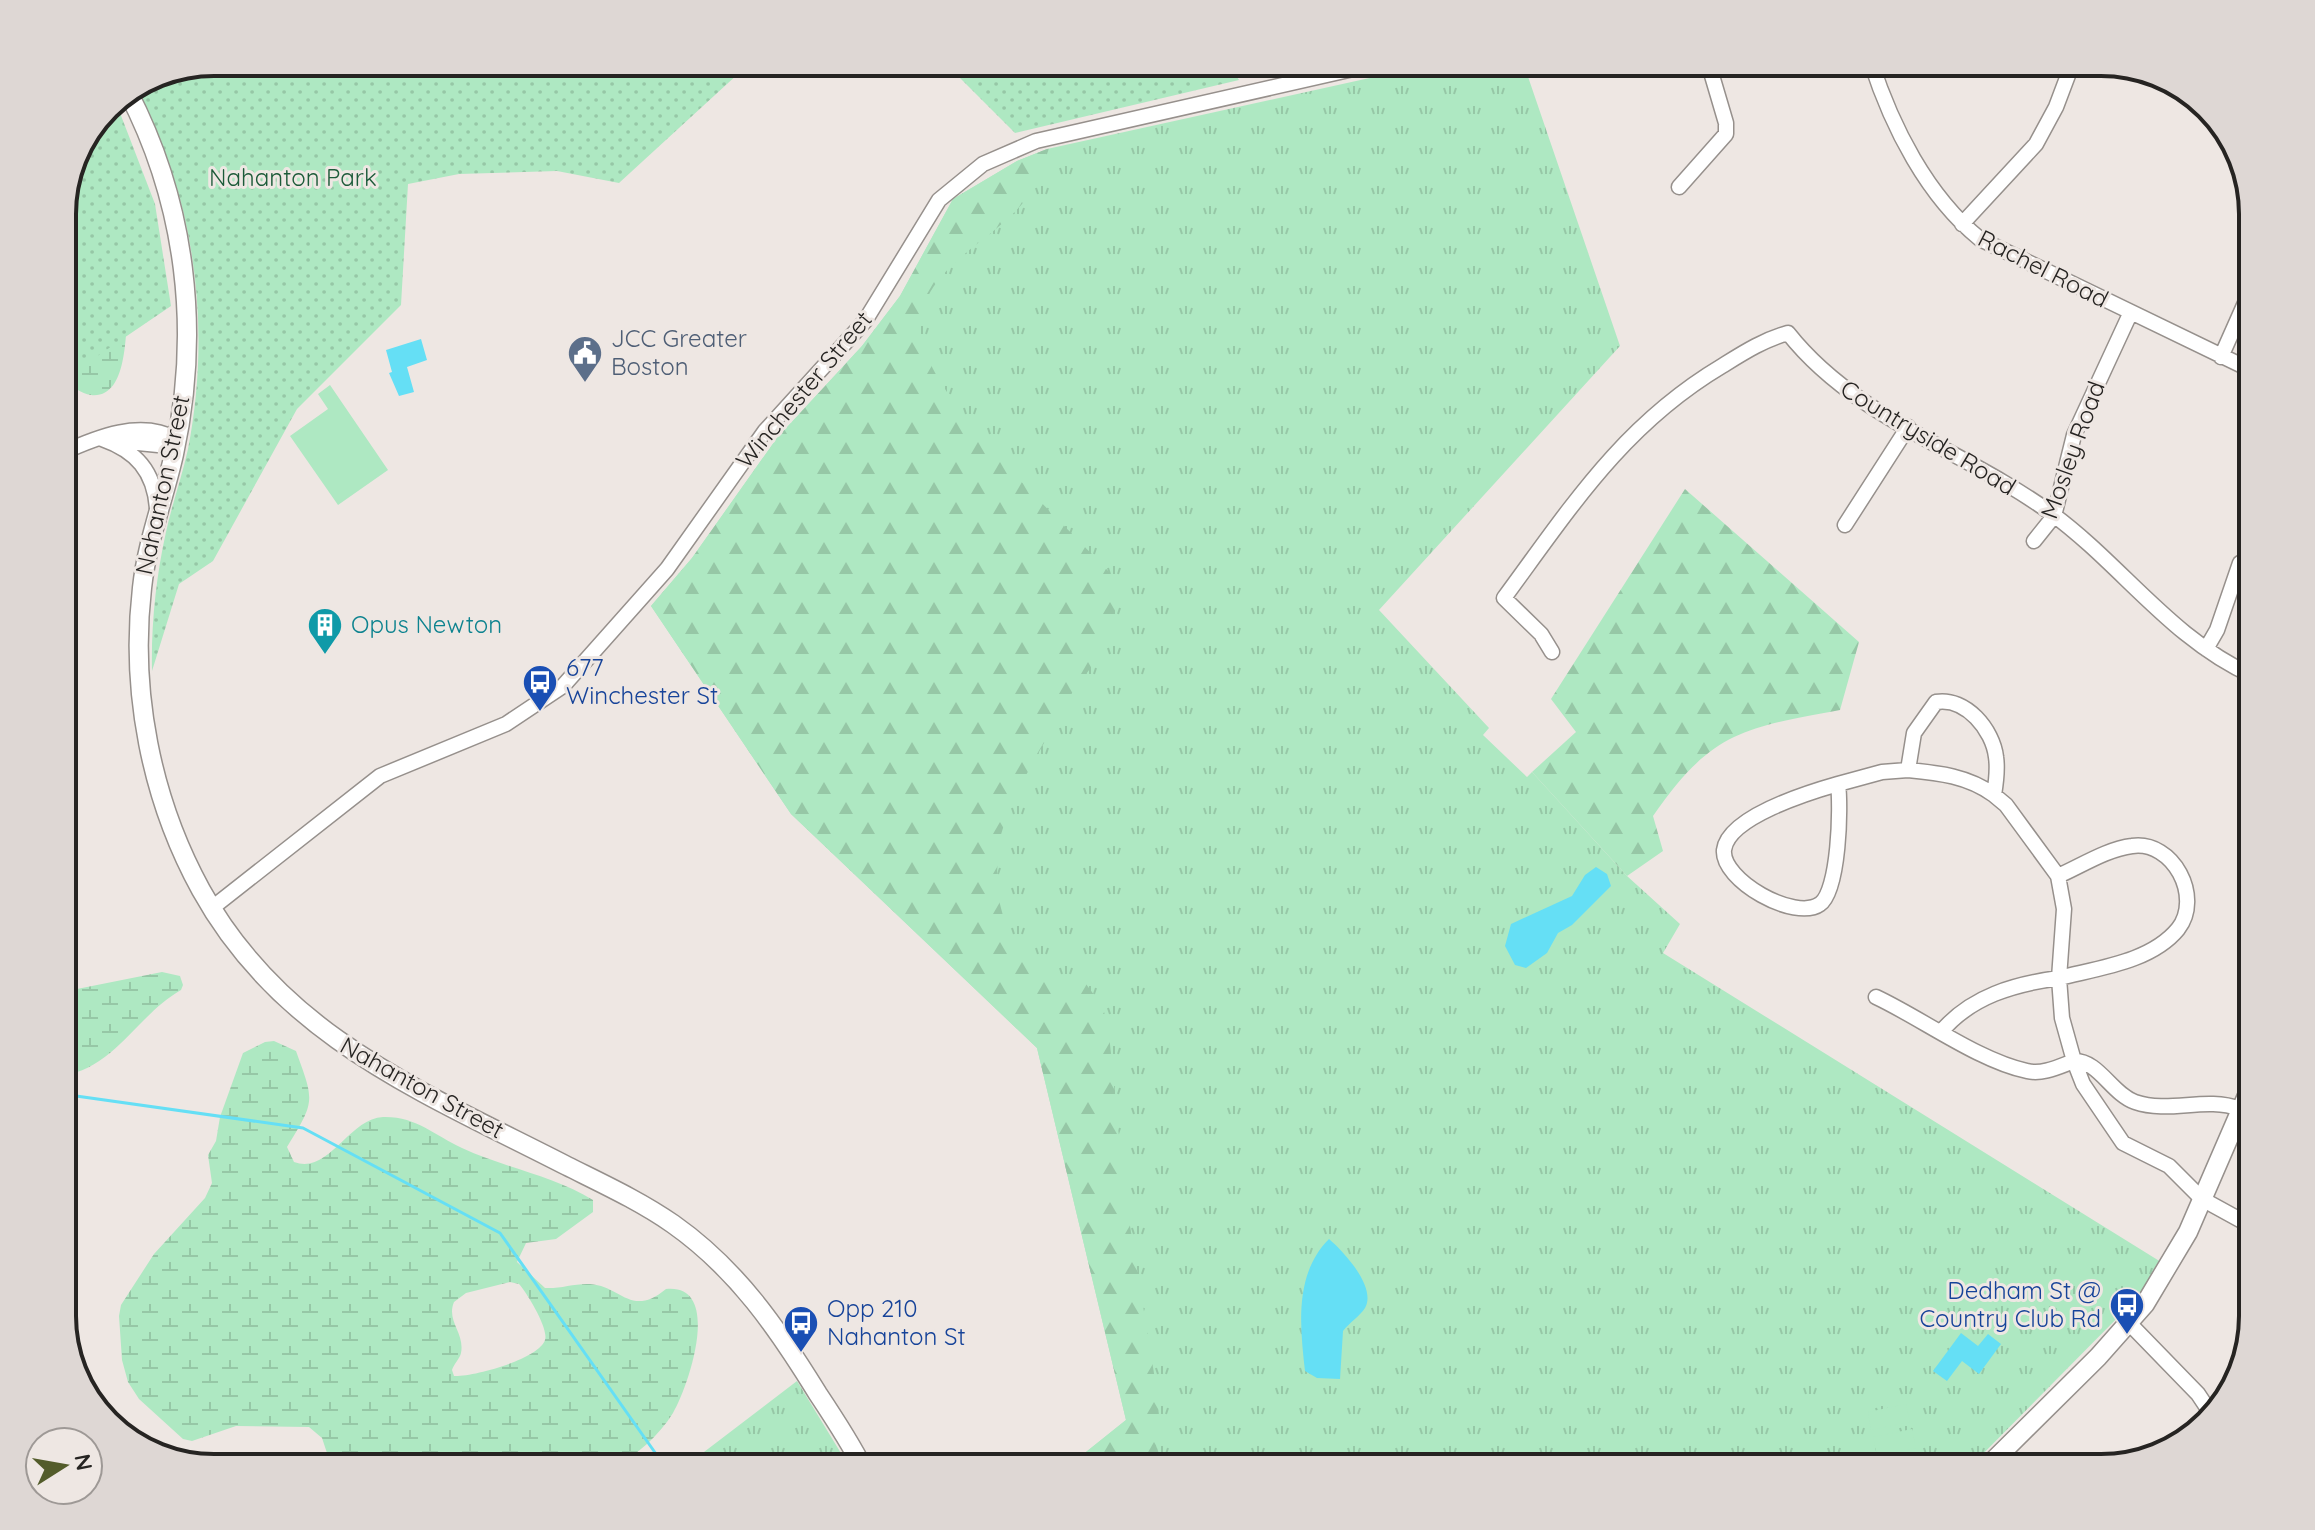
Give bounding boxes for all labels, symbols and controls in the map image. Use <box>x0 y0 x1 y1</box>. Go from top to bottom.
park label: Nahanton Park <box>209 162 377 192</box>
street label: Rachel Road <box>1973 223 2114 314</box>
street label: Winchester Street <box>729 305 878 474</box>
place label: JCC Greater Boston <box>611 323 747 381</box>
public building icon: JCC Greater Boston <box>566 334 604 384</box>
street label: Countryside Road <box>1835 373 2022 501</box>
street label: Mosley Road <box>2033 377 2111 522</box>
street label: Nahanton Street <box>128 392 196 577</box>
building icon: Opus Newton <box>306 606 344 656</box>
place label: Opus Newton <box>351 609 502 639</box>
place label: 677 Winchester St <box>566 652 718 710</box>
bus stop icon: 677 Winchester St <box>521 663 559 713</box>
street label: Nahanton Street <box>335 1030 510 1145</box>
place label: Dedham St @ Country Club Rd <box>1919 1275 2101 1333</box>
bus stop icon: Dedham St @ Country Club Rd <box>2108 1286 2146 1336</box>
place label: Opp 210 Nahanton St <box>827 1293 966 1351</box>
bus stop icon: Opp 210 Nahanton St <box>782 1304 820 1354</box>
north arrow <box>24 1426 104 1506</box>
text: N <box>68 1452 99 1473</box>

